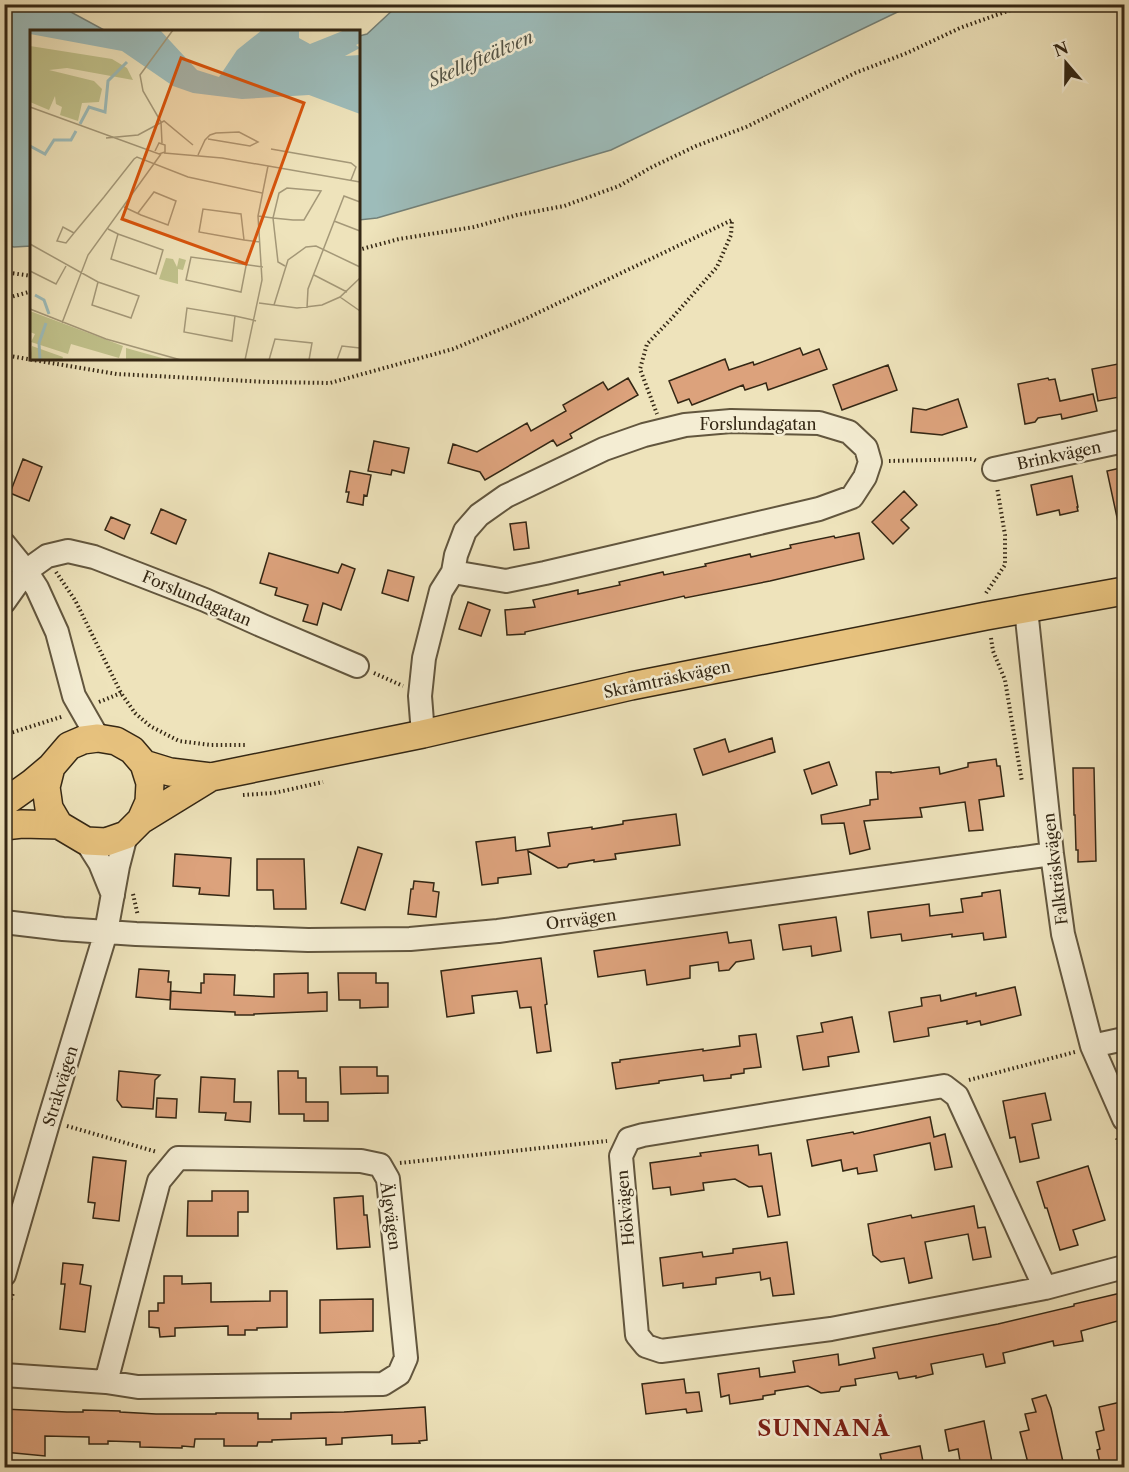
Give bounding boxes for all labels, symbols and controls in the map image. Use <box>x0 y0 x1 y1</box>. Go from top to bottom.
water label: Skellefteälven <box>424 26 537 92</box>
inset map <box>30 30 360 360</box>
north arrow <box>1036 33 1096 93</box>
text: N <box>1051 37 1071 61</box>
street label: Forslundagatan <box>700 414 816 434</box>
street label: Brinkvägen <box>1015 436 1103 474</box>
street label: Forslundagatan <box>139 566 255 630</box>
street label: Skråmträskvägen <box>602 656 732 702</box>
street label: Falkträskvägen <box>1038 812 1072 926</box>
street label: Orrvägen <box>545 904 617 934</box>
street label: Stråkvägen <box>38 1043 82 1129</box>
street label: Hökvägen <box>612 1169 638 1247</box>
street label: Älgvägen <box>376 1179 406 1252</box>
district label: SUNNANÅ <box>757 1414 891 1442</box>

